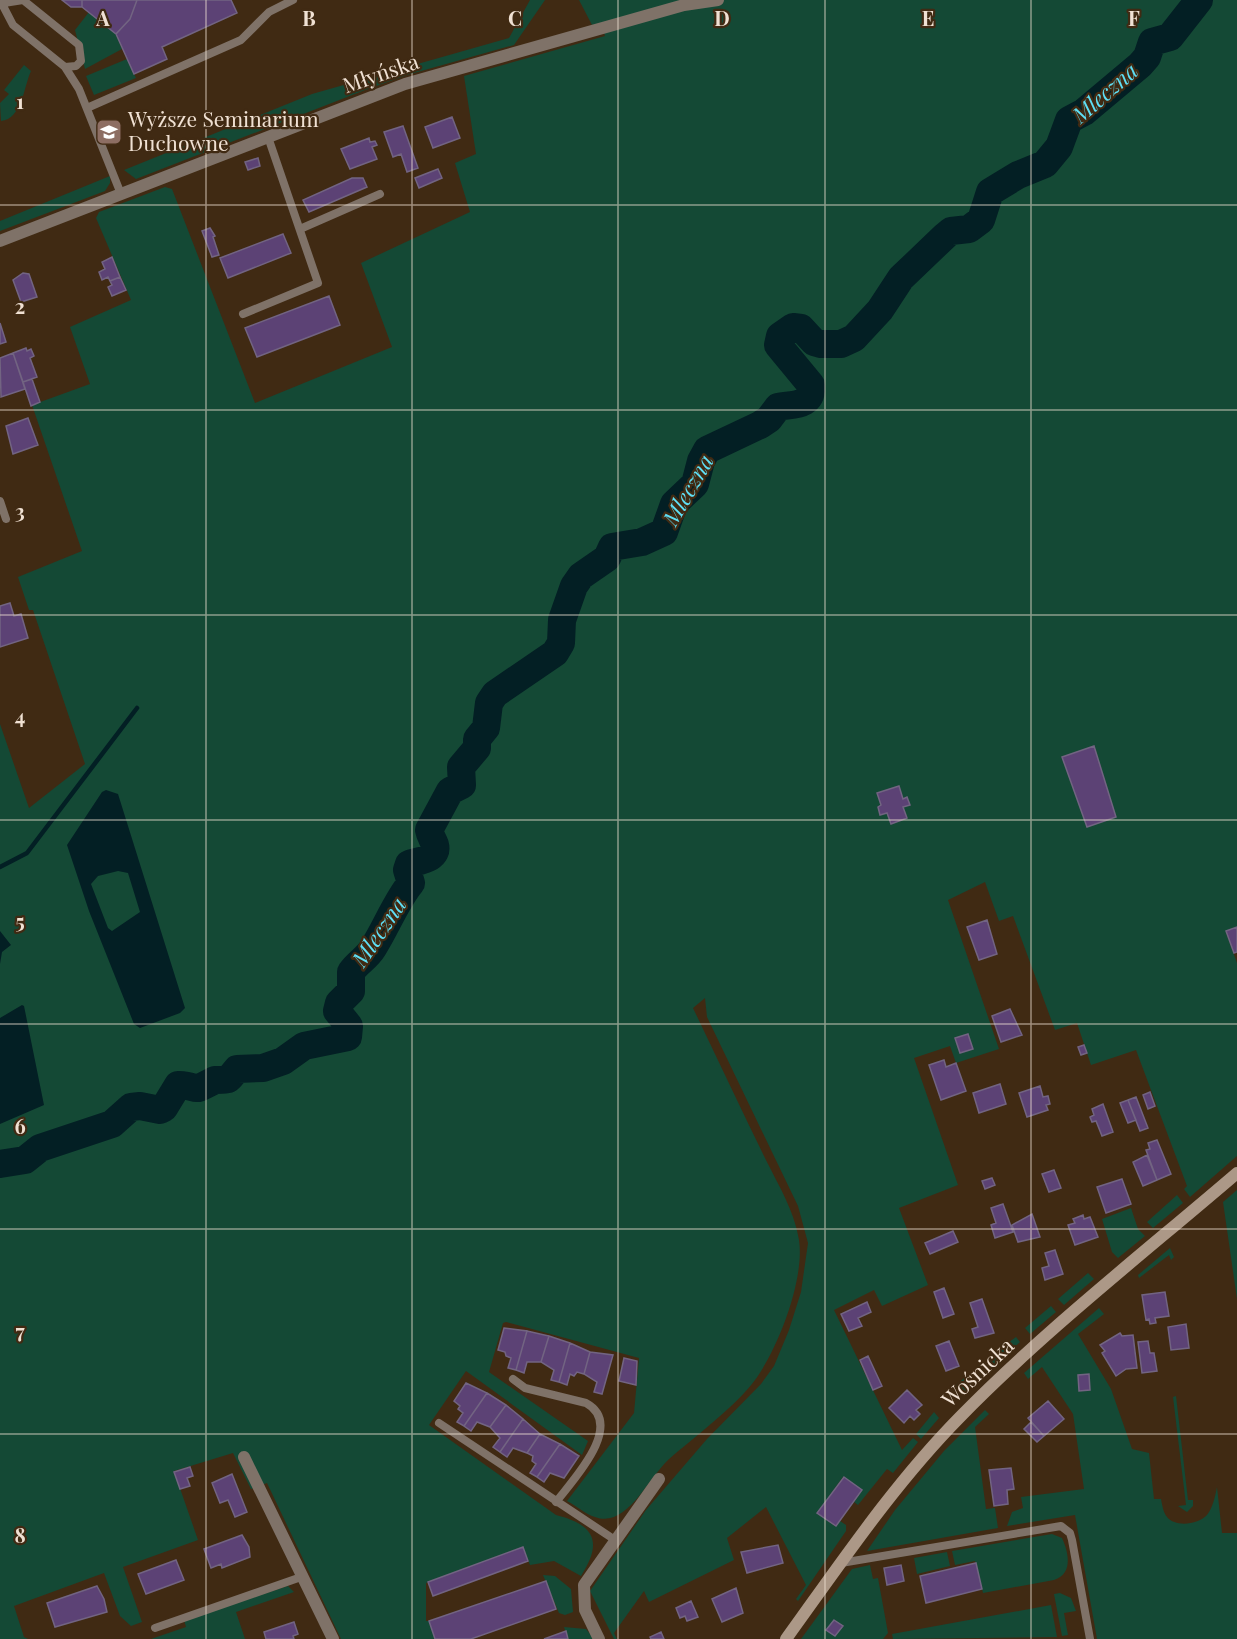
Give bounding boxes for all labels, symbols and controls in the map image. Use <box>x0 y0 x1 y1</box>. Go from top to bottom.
text: A <box>95 4 110 31</box>
text: B <box>302 4 316 31</box>
text: C <box>508 4 522 31</box>
text: D <box>714 4 730 31</box>
text: E <box>922 4 934 31</box>
text: F <box>1128 4 1140 31</box>
street label: Młyńska <box>339 46 423 98</box>
water label: Mleczna <box>1064 55 1144 130</box>
text: 1 <box>16 87 24 114</box>
place label: Wyższe Seminarium Duchowne <box>127 104 319 156</box>
school or university icon: Wyższe Seminarium Duchowne <box>94 117 124 147</box>
text: 2 <box>15 292 25 319</box>
water label: Mleczna <box>654 448 720 532</box>
text: 3 <box>15 497 25 524</box>
text: 4 <box>15 702 25 729</box>
water label: Mleczna <box>343 891 412 973</box>
text: 5 <box>15 907 25 934</box>
text: 6 <box>14 1112 26 1139</box>
text: 7 <box>15 1317 25 1344</box>
street label: Wośnicka <box>934 1331 1019 1413</box>
text: 8 <box>14 1521 26 1548</box>

